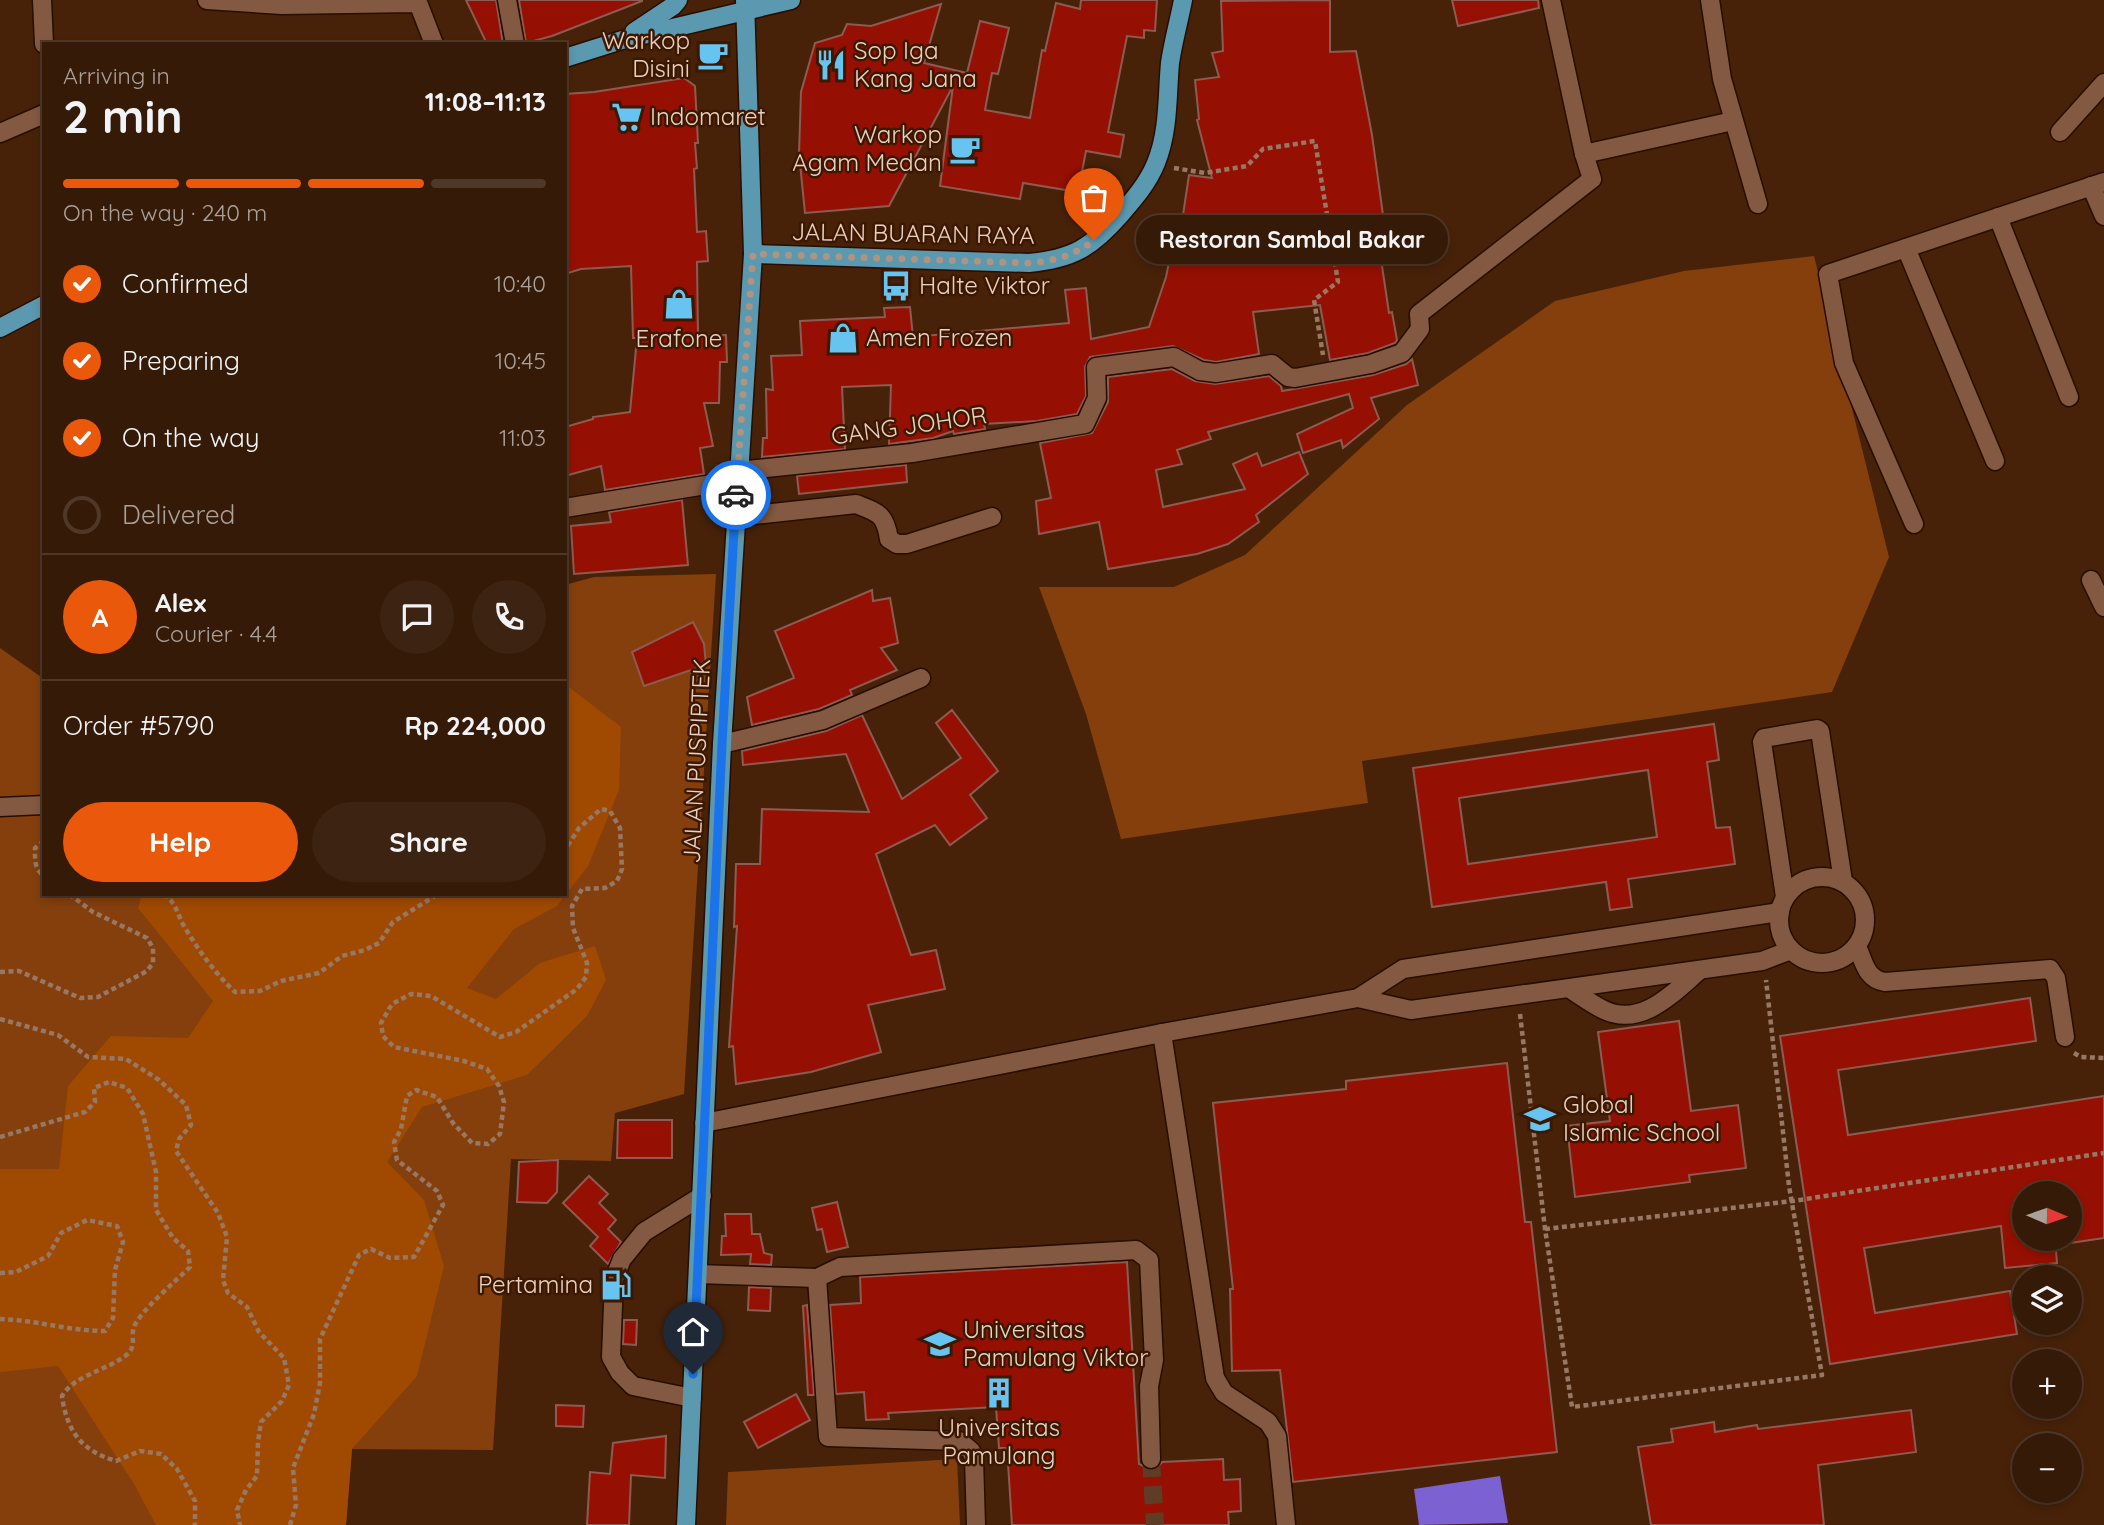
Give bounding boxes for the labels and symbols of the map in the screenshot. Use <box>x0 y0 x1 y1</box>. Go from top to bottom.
place label: Warkop Disini <box>602 25 690 83</box>
place label: Sop Iga Kang Jana <box>854 35 977 93</box>
cafe icon: Warkop Disini <box>696 38 730 72</box>
restaurant icon: Sop Iga Kang Jana <box>814 48 848 82</box>
supermarket icon: Indomaret <box>610 100 644 134</box>
place label: Indomaret <box>650 101 766 131</box>
place label: Warkop Agam Medan <box>792 119 942 177</box>
cafe icon: Warkop Agam Medan <box>948 132 982 166</box>
pin <box>1064 168 1124 240</box>
street label: JALAN BUARAN RAYA <box>791 216 1035 250</box>
callout: Restoran Sambal Bakar <box>1136 216 1448 264</box>
bus stop icon: Halte Viktor <box>879 269 913 303</box>
place label: Halte Viktor <box>919 270 1050 300</box>
shop icon: Erafone <box>662 287 696 321</box>
shop icon: Amen Frozen <box>826 321 860 355</box>
place label: Amen Frozen <box>866 322 1012 352</box>
place label: Erafone <box>636 323 722 353</box>
street label: GANG JOHOR <box>829 399 989 451</box>
courier <box>701 460 771 530</box>
street label: JALAN PUSPIPTEK <box>676 658 716 864</box>
place label: Global Islamic School <box>1563 1089 1720 1147</box>
school or university icon: Global Islamic School <box>1523 1102 1557 1136</box>
north arrow <box>2012 1181 2082 1251</box>
fuel station icon: Pertamina <box>599 1268 633 1302</box>
place label: Pertamina <box>478 1269 593 1299</box>
pin <box>663 1302 723 1374</box>
place label: Universitas Pamulang Viktor <box>963 1314 1148 1372</box>
school or university icon: Universitas Pamulang Viktor <box>923 1327 957 1361</box>
building icon: Universitas Pamulang <box>982 1376 1016 1410</box>
place label: Universitas Pamulang <box>938 1412 1060 1470</box>

